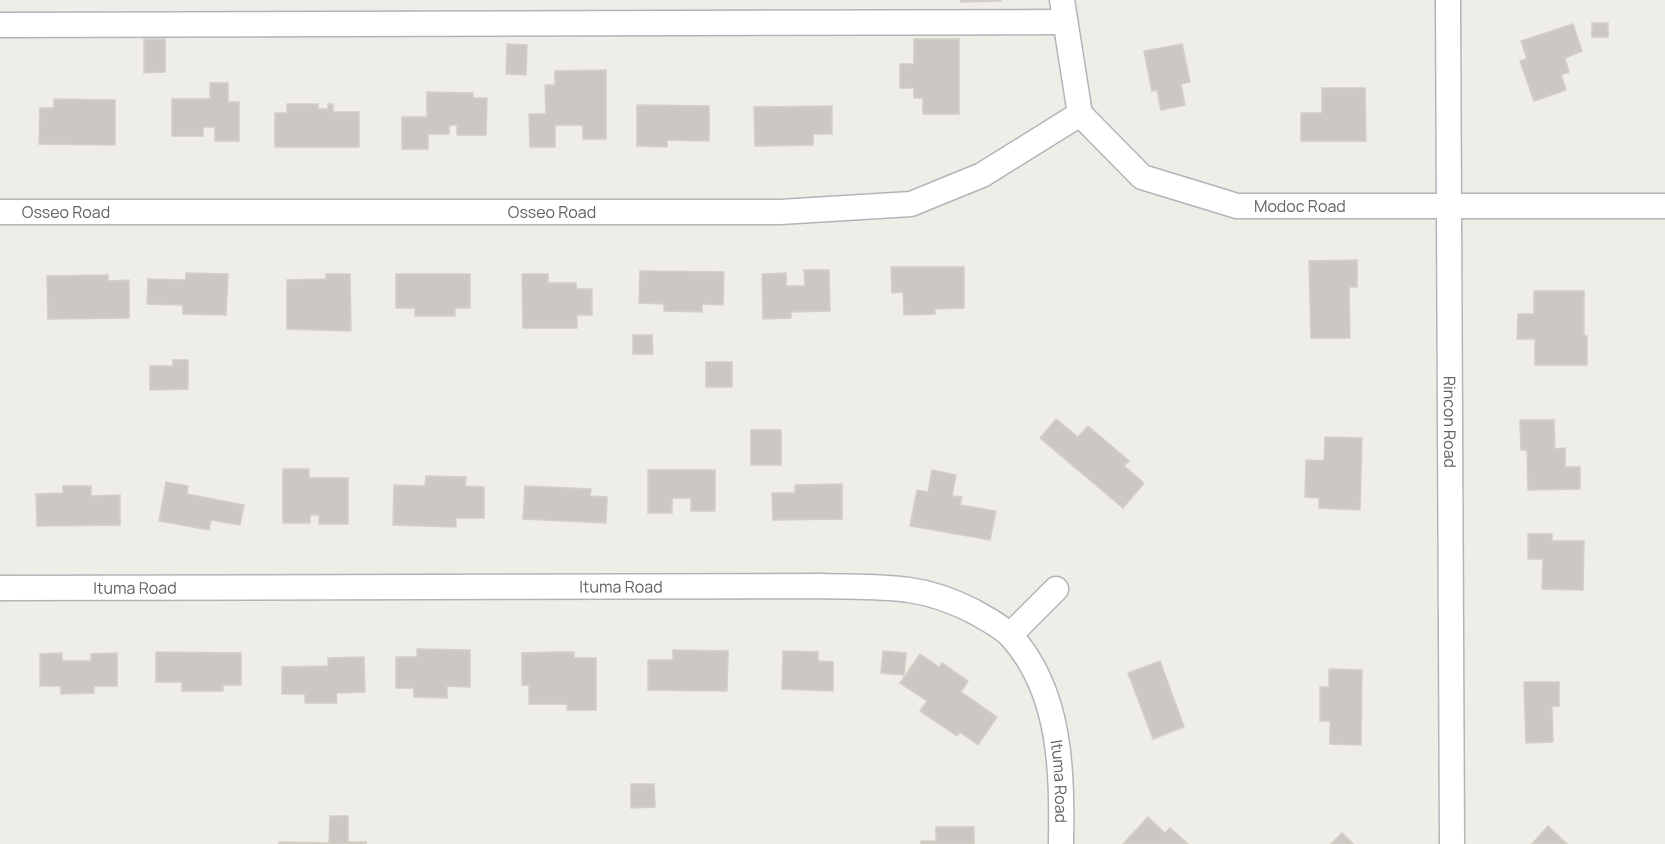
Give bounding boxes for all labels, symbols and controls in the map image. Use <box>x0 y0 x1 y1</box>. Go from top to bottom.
street label: Modoc Road <box>1254 195 1346 217</box>
street label: Osseo Road <box>22 201 110 223</box>
street label: Osseo Road <box>508 201 596 223</box>
street label: Rincon Road <box>1439 376 1461 468</box>
street label: Ituma Road <box>579 575 663 598</box>
street label: Ituma Road <box>93 577 177 599</box>
street label: Ituma Road <box>1046 738 1072 823</box>

